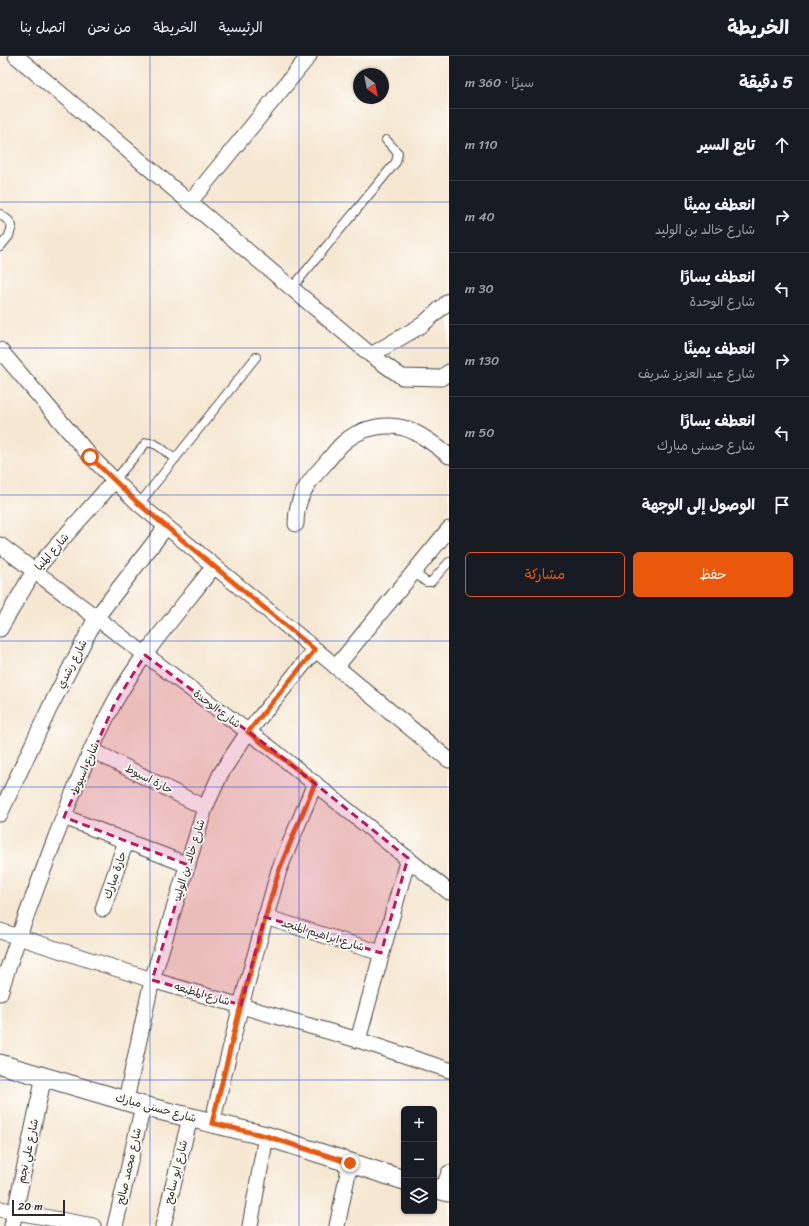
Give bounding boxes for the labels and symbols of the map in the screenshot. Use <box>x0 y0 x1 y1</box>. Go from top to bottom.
north arrow <box>353 68 389 104</box>
route start <box>81 448 99 466</box>
street label: شارع المنيا <box>30 529 74 575</box>
street label: شارع رشدي <box>51 636 93 692</box>
street label: شارع الوحدة <box>189 685 245 733</box>
street label: شارع اسيوط <box>66 739 104 797</box>
street label: حارة اسيوط <box>122 759 176 799</box>
street label: شارع خالد بن الوليد <box>168 817 210 903</box>
street label: حارة مبارك <box>98 849 132 901</box>
street label: شارع ابراهيم المنجد <box>279 913 367 957</box>
street label: شارع المطبعه <box>172 977 232 1011</box>
street label: شارع حسنى مبارك <box>113 1088 199 1128</box>
street label: شارع علي نجم <box>12 1117 45 1185</box>
street label: شارع محمد صالح <box>111 1126 147 1206</box>
street label: شارع ابو سامح <box>159 1138 193 1206</box>
route end <box>341 1154 359 1172</box>
scale bar <box>12 1198 65 1217</box>

